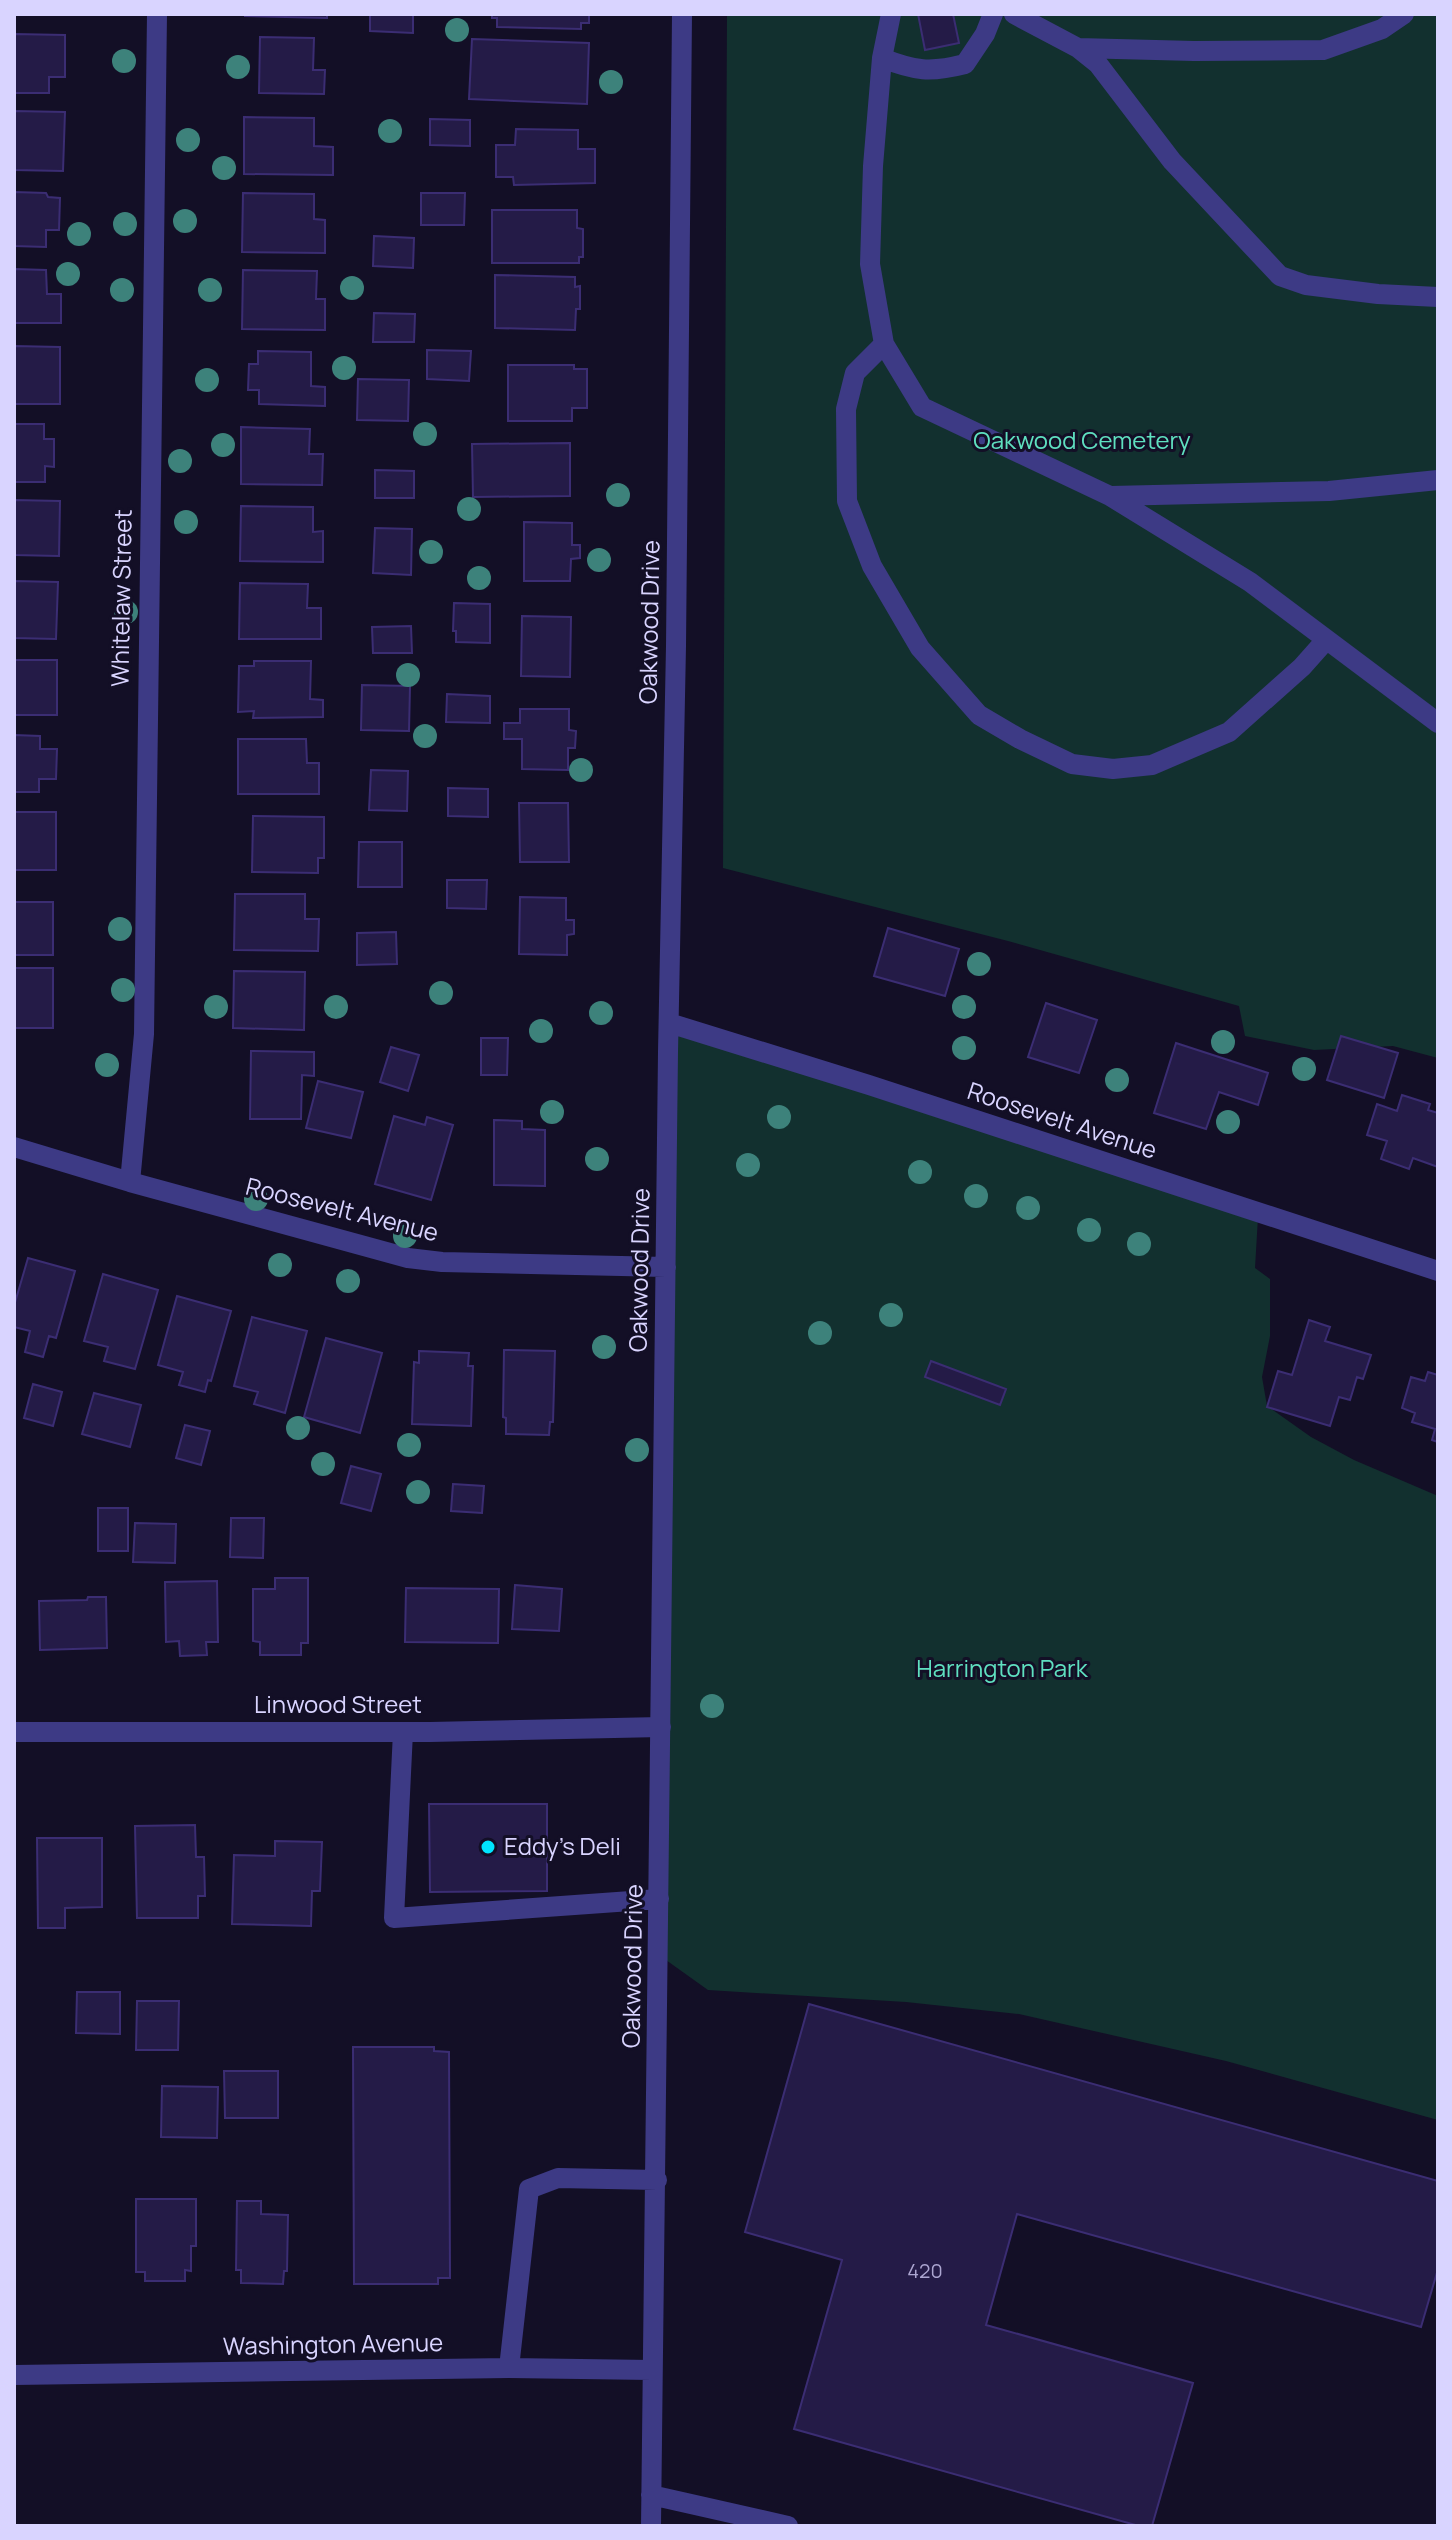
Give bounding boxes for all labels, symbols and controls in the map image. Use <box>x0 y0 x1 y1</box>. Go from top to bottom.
park label: Oakwood Cemetery <box>973 423 1191 456</box>
street label: Whitelaw Street <box>102 509 139 687</box>
street label: Oakwood Drive <box>631 540 666 704</box>
street label: Roosevelt Avenue <box>963 1073 1161 1166</box>
street label: Roosevelt Avenue <box>243 1169 442 1248</box>
street label: Oakwood Drive <box>621 1188 656 1352</box>
park label: Harrington Park <box>916 1651 1089 1684</box>
street label: Linwood Street <box>254 1687 422 1720</box>
place label: Eddy's Deli <box>504 1829 621 1862</box>
marker: Eddy's Deli <box>479 1838 497 1856</box>
street label: Oakwood Drive <box>614 1884 649 2048</box>
house number: 420 <box>907 2257 943 2284</box>
street label: Washington Avenue <box>223 2325 443 2362</box>

